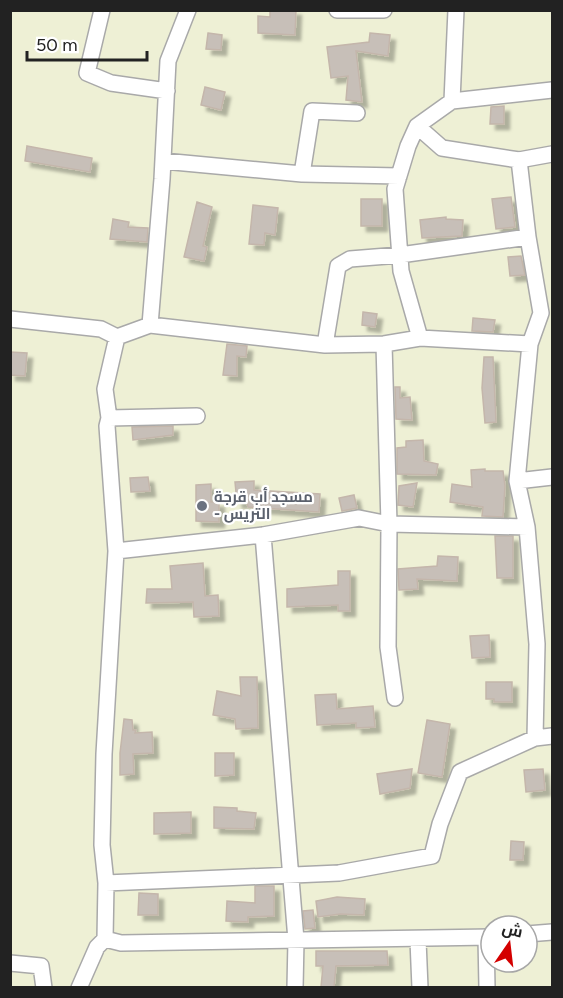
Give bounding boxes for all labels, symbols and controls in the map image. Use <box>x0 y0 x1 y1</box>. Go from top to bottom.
scale bar <box>27 24 147 62</box>
text: 50 m <box>36 34 78 56</box>
place label: مسجد أب قرجة - التريس <box>214 487 313 523</box>
marker: مسجد أب قرجة - التريس <box>195 499 209 513</box>
north arrow <box>479 914 539 974</box>
text: ش <box>500 918 525 942</box>

